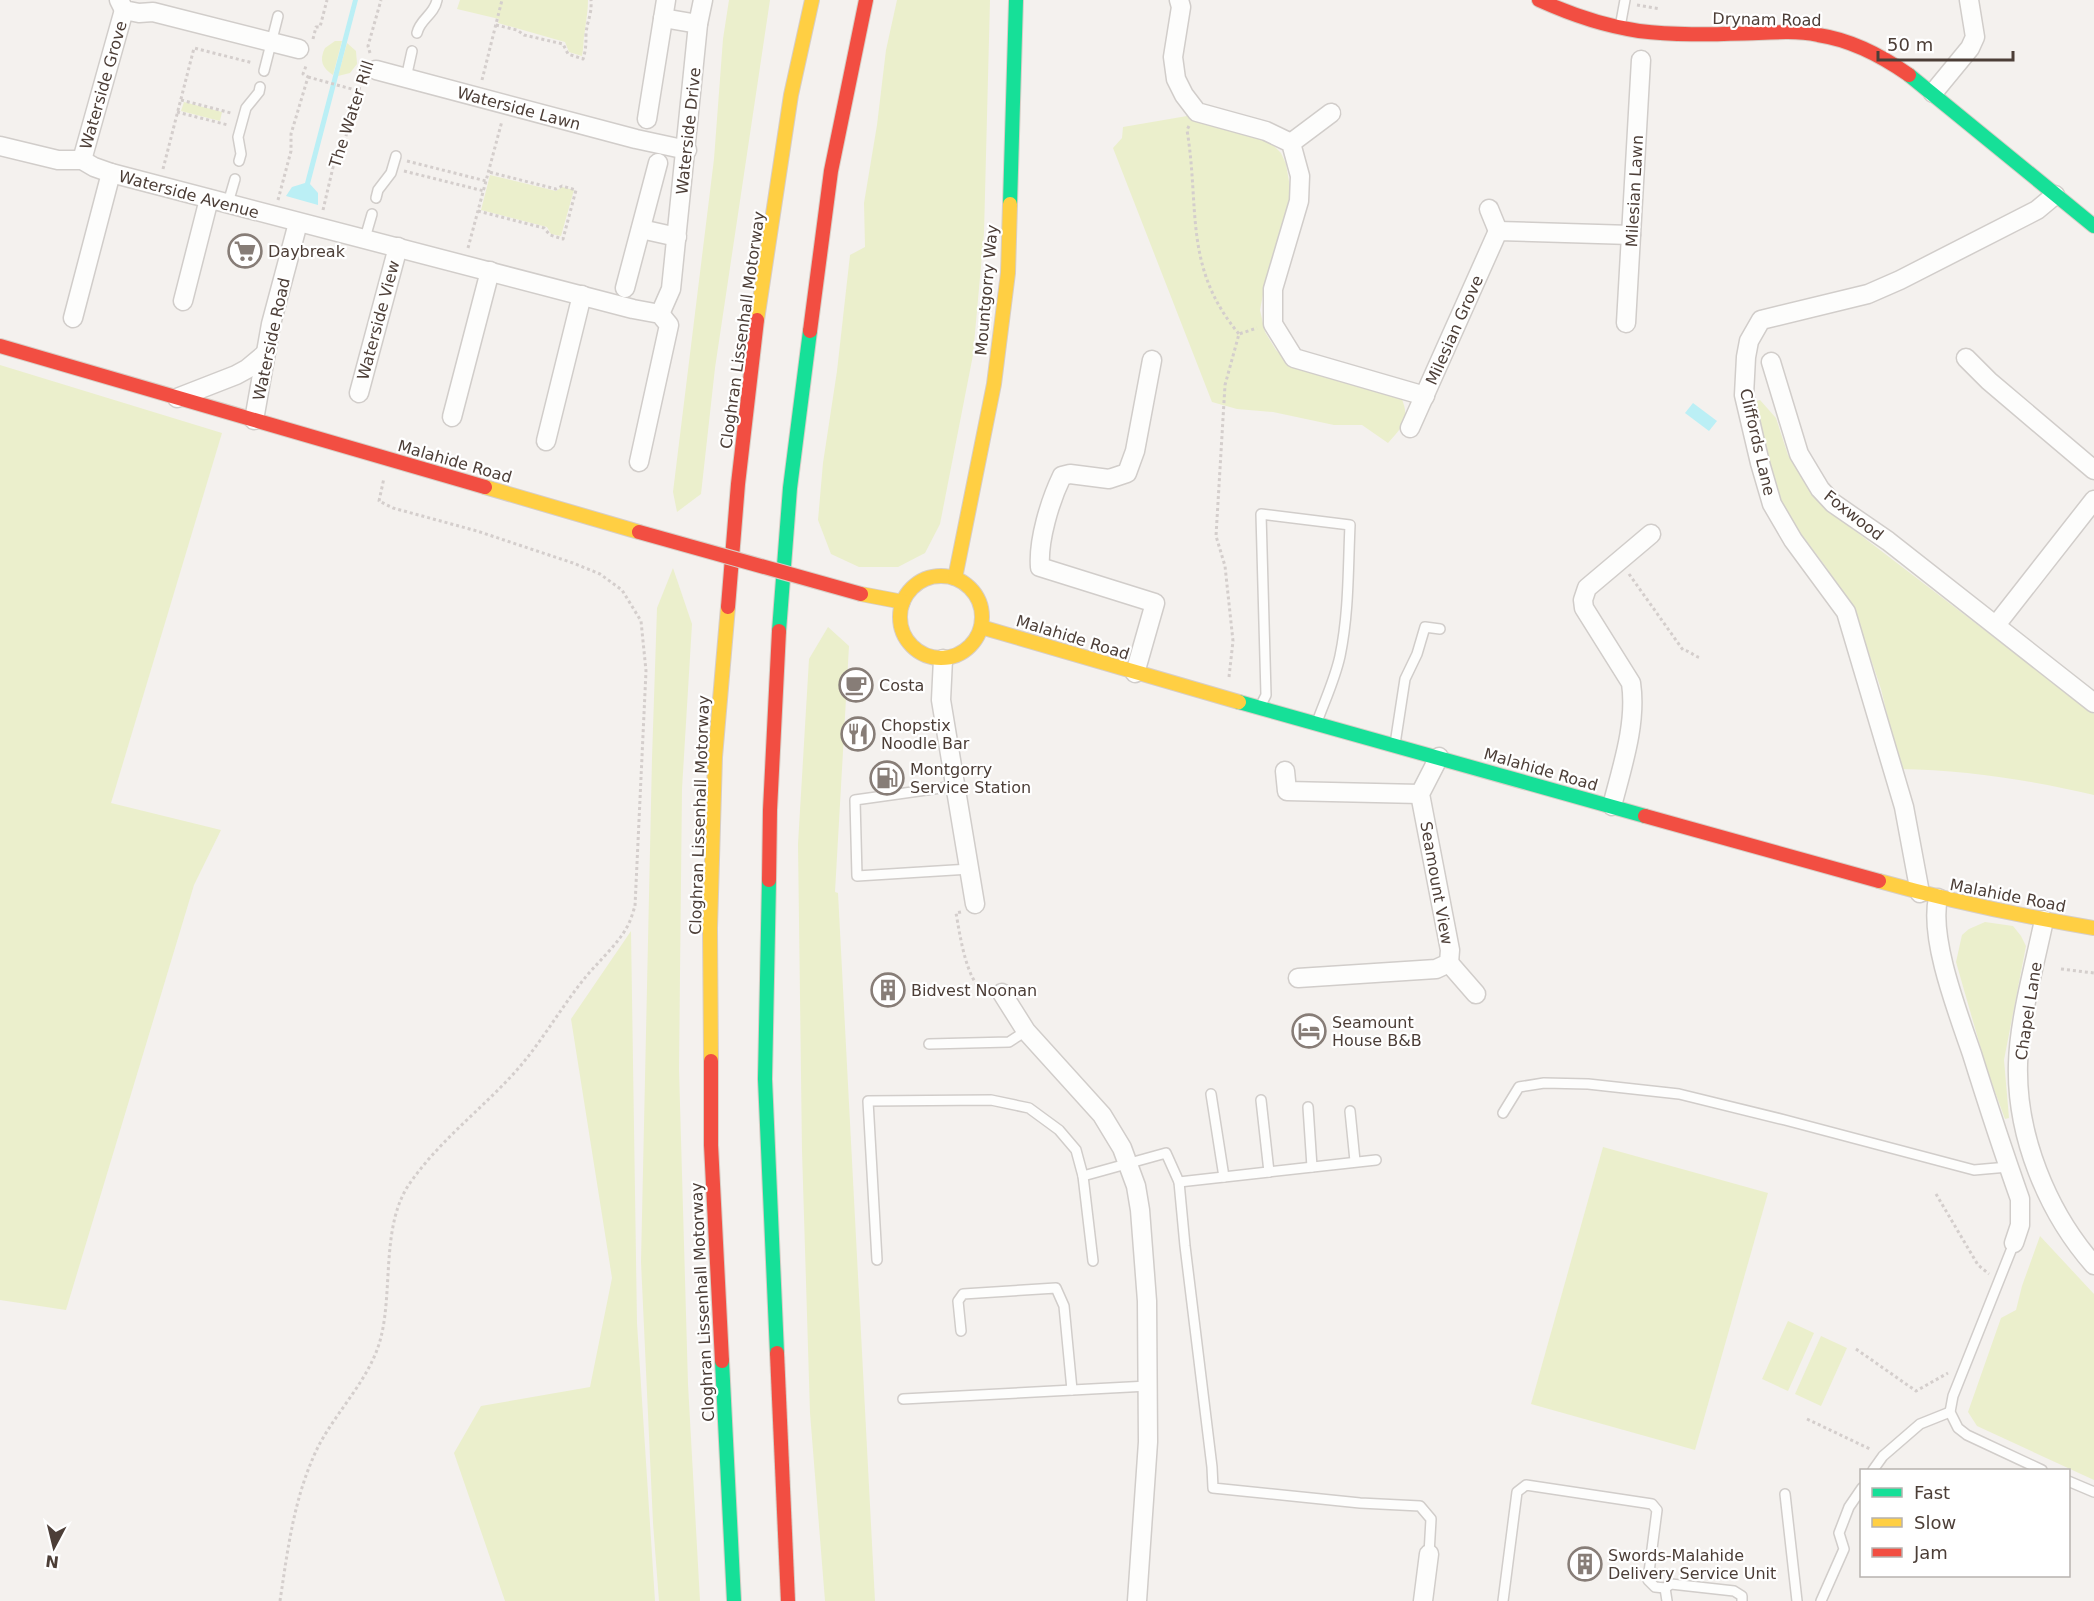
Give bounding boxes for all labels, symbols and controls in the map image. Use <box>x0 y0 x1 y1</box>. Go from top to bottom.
street label: Drynam Road <box>1712 9 1822 30</box>
street label: Waterside Grove <box>76 19 131 152</box>
scale bar <box>1878 24 2013 62</box>
text: 50 m <box>1887 34 1933 55</box>
street label: The Water Rill <box>325 58 378 171</box>
street label: Waterside Drive <box>672 66 705 196</box>
street label: Waterside Lawn <box>455 83 583 134</box>
street label: Milesian Lawn <box>1622 134 1647 248</box>
street label: Waterside Avenue <box>117 167 261 222</box>
street label: Cloghran Lissenhall Motorway <box>716 210 769 450</box>
street label: Mountgorry Way <box>971 224 1002 356</box>
supermarket icon: Daybreak <box>227 233 263 269</box>
place label: Daybreak <box>268 242 346 261</box>
street label: Waterside View <box>353 258 404 382</box>
street label: Milesian Grove <box>1422 272 1487 388</box>
street label: Waterside Road <box>249 276 294 402</box>
street label: Cliffords Lane <box>1736 387 1779 498</box>
street label: Malahide Road <box>396 436 514 487</box>
street label: Foxwood <box>1820 486 1887 544</box>
street label: Malahide Road <box>1014 611 1132 664</box>
cafe icon: Costa <box>838 667 874 703</box>
place label: Costa <box>879 676 924 695</box>
street label: Cloghran Lissenhall Motorway <box>686 695 713 935</box>
restaurant icon: Chopstix Noodle Bar <box>840 716 876 752</box>
place label: Chopstix Noodle Bar <box>881 716 970 753</box>
street label: Malahide Road <box>1482 744 1600 795</box>
fuel station icon: Montgorry Service Station <box>869 760 905 796</box>
place label: Montgorry Service Station <box>910 760 1031 797</box>
street label: Seamount View <box>1416 820 1457 946</box>
street label: Malahide Road <box>1948 875 2067 916</box>
street label: Chapel Lane <box>2011 961 2046 1062</box>
building icon: Bidvest Noonan <box>870 972 906 1008</box>
place label: Bidvest Noonan <box>911 981 1037 1000</box>
hotel icon: Seamount House B&B <box>1291 1013 1327 1049</box>
place label: Seamount House B&B <box>1332 1013 1422 1050</box>
street label: Cloghran Lissenhall Motorway <box>687 1182 718 1422</box>
legend <box>1860 1469 2070 1577</box>
text: Fast <box>1914 1482 1950 1503</box>
text: Slow <box>1914 1512 1956 1533</box>
north arrow <box>24 1517 84 1577</box>
text: Jam <box>1913 1542 1948 1563</box>
building icon: Swords-Malahide Delivery Service Unit <box>1567 1546 1603 1582</box>
place label: Swords-Malahide Delivery Service Unit <box>1608 1546 1776 1583</box>
text: N <box>44 1551 60 1572</box>

